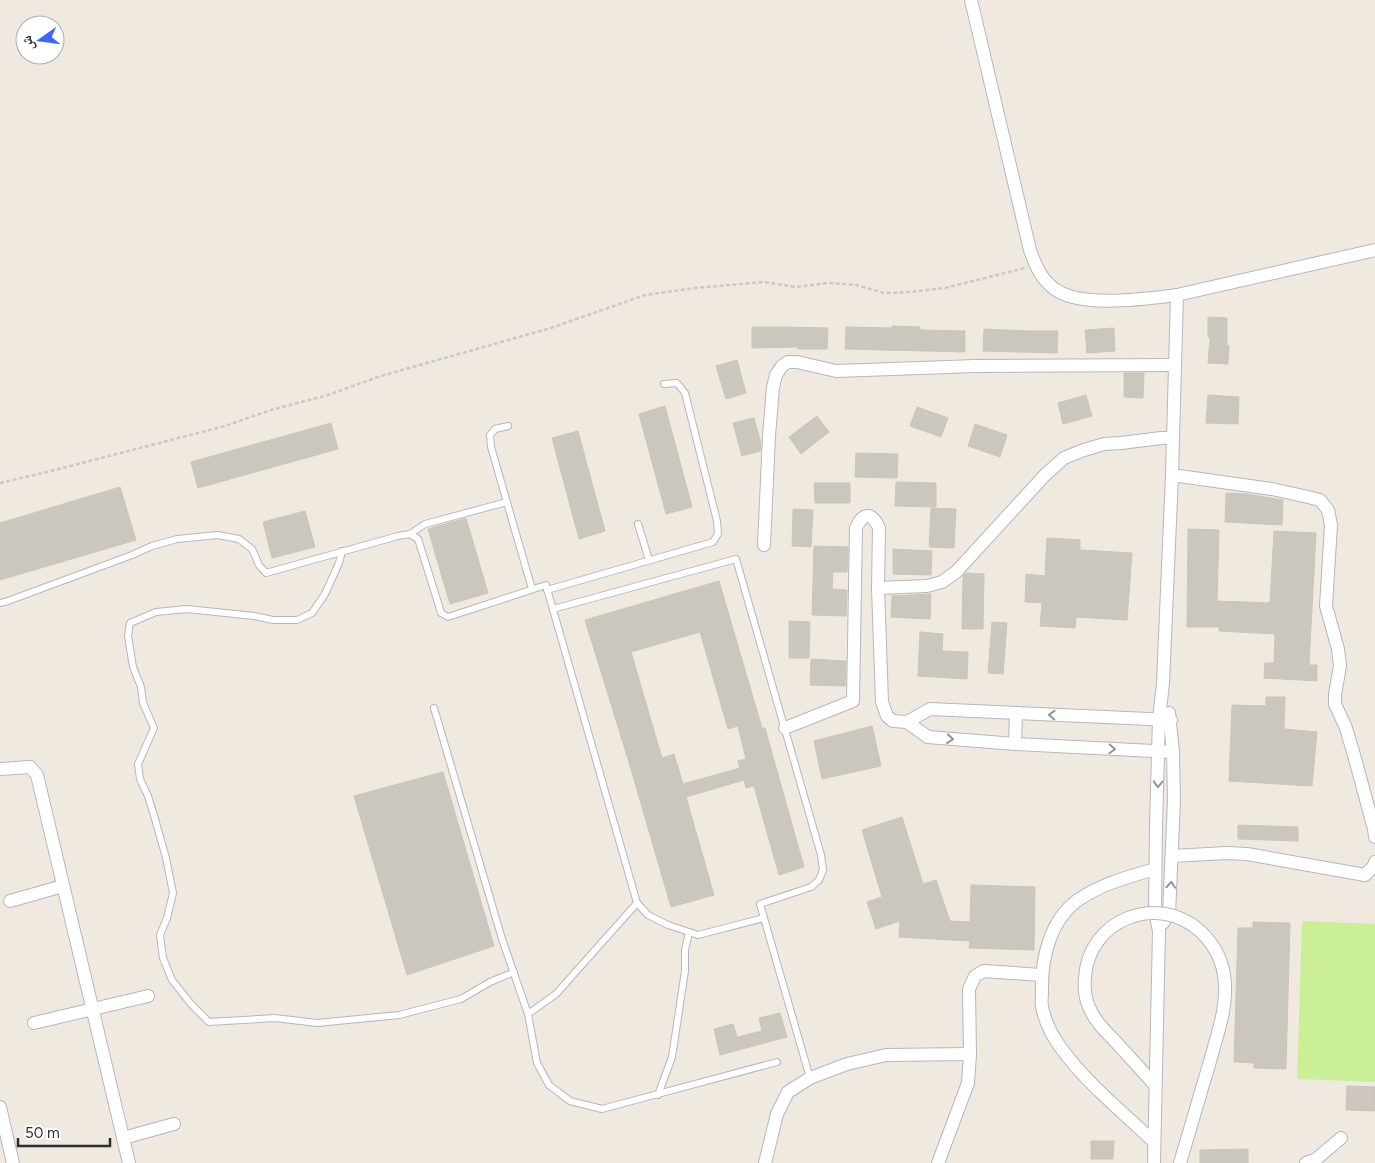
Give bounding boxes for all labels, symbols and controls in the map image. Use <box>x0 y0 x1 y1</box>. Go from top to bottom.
north arrow <box>15 15 65 65</box>
text: ش <box>18 34 38 52</box>
one-way arrow <box>1048 709 1056 720</box>
one-way arrow <box>947 733 955 744</box>
one-way arrow <box>1109 743 1117 754</box>
one-way arrow <box>1152 781 1163 789</box>
one-way arrow <box>1165 880 1176 888</box>
scale bar <box>18 1116 110 1148</box>
text: 50 m <box>25 1124 60 1142</box>

